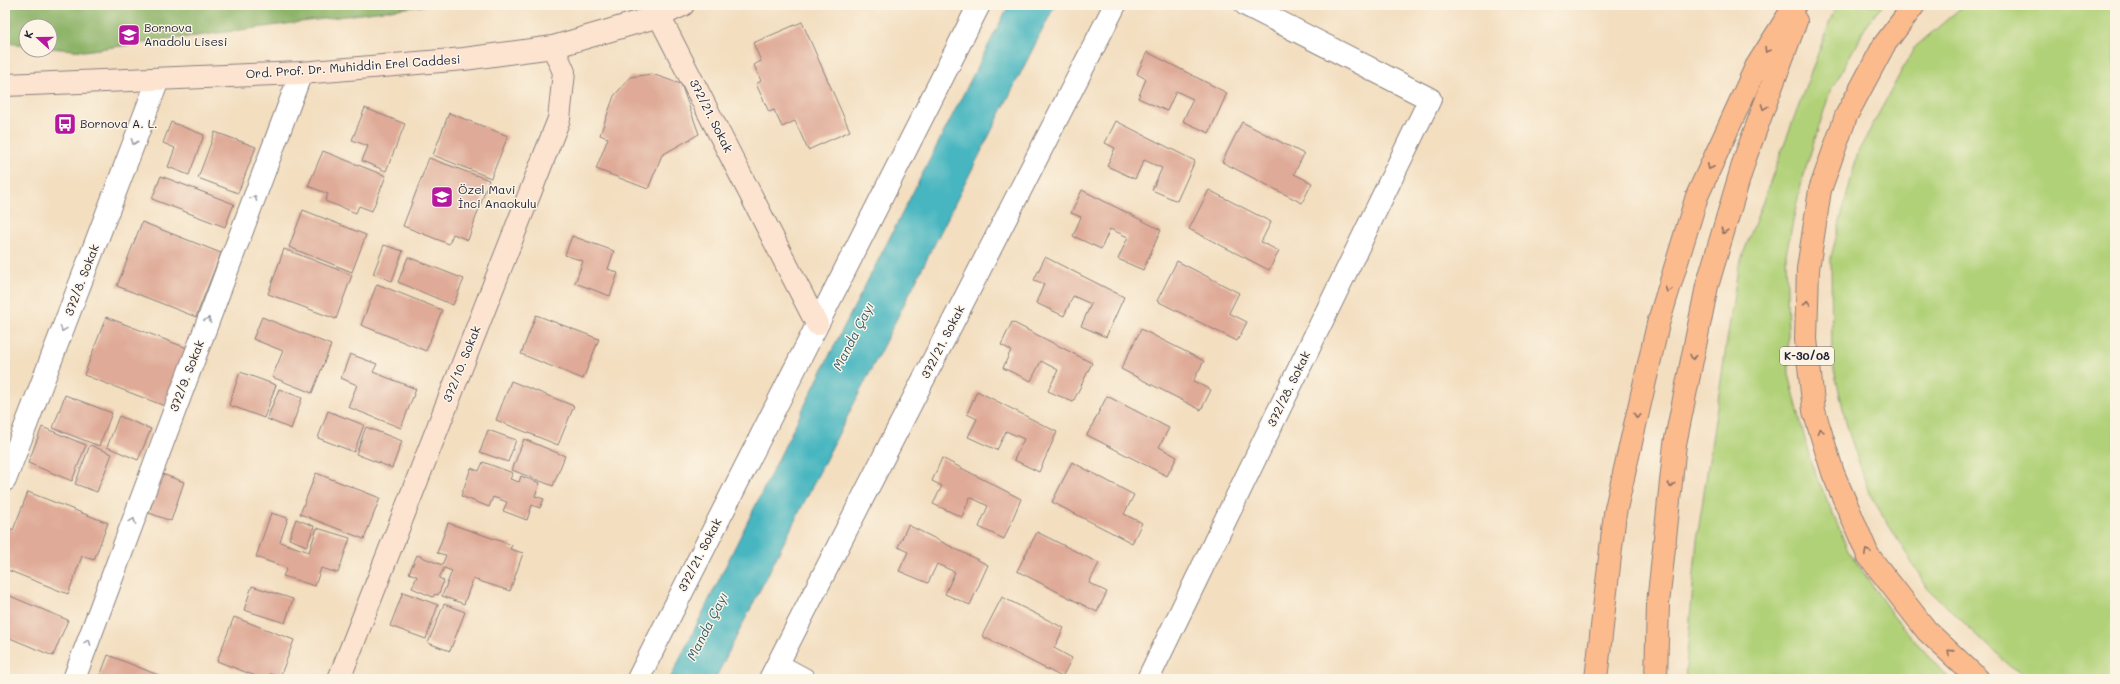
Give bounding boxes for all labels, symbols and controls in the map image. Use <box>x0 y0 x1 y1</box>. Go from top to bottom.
north arrow <box>18 18 58 58</box>
place label: Bornova Anadolu Lisesi <box>144 19 227 49</box>
school or university icon: Bornova Anadolu Lisesi <box>116 22 142 48</box>
text: K <box>20 28 36 40</box>
one-way arrow <box>1764 46 1771 53</box>
street label: Ord. Prof. Dr. Muhiddin Erel Caddesi <box>245 51 461 81</box>
street label: 372/21. Sokak <box>687 76 737 155</box>
one-way arrow <box>1761 104 1769 111</box>
bus stop icon: Bornova A. L. <box>52 111 78 137</box>
place label: Bornova A. L. <box>80 115 158 131</box>
one-way arrow <box>131 139 139 146</box>
one-way arrow <box>1707 163 1715 170</box>
place label: Özel Mavi İnci Anaokulu <box>458 181 537 211</box>
school or university icon: Özel Mavi İnci Anaokulu <box>429 184 455 210</box>
one-way arrow <box>249 195 257 202</box>
one-way arrow <box>1720 227 1729 234</box>
street label: 372/8. Sokak <box>60 242 102 318</box>
one-way arrow <box>1664 286 1673 293</box>
water label: Manda Çayı <box>828 299 877 373</box>
one-way arrow <box>1803 300 1811 306</box>
street label: 372/21. Sokak <box>917 302 967 381</box>
one-way arrow <box>204 317 212 324</box>
street label: 372/10. Sokak <box>438 323 484 404</box>
one-way arrow <box>59 325 67 332</box>
street label: 372/9. Sokak <box>165 338 207 414</box>
road number: K-30/08 <box>1780 347 1834 365</box>
street label: 372/28. Sokak <box>1263 348 1313 429</box>
one-way arrow <box>1689 354 1698 360</box>
one-way arrow <box>1633 412 1642 419</box>
one-way arrow <box>1816 428 1825 435</box>
one-way arrow <box>1667 482 1676 488</box>
street label: 372/21. Sokak <box>674 515 724 594</box>
one-way arrow <box>129 517 137 524</box>
one-way arrow <box>1865 549 1872 556</box>
water label: Manda Çayı <box>682 589 731 663</box>
one-way arrow <box>83 639 92 646</box>
one-way arrow <box>1947 649 1955 657</box>

